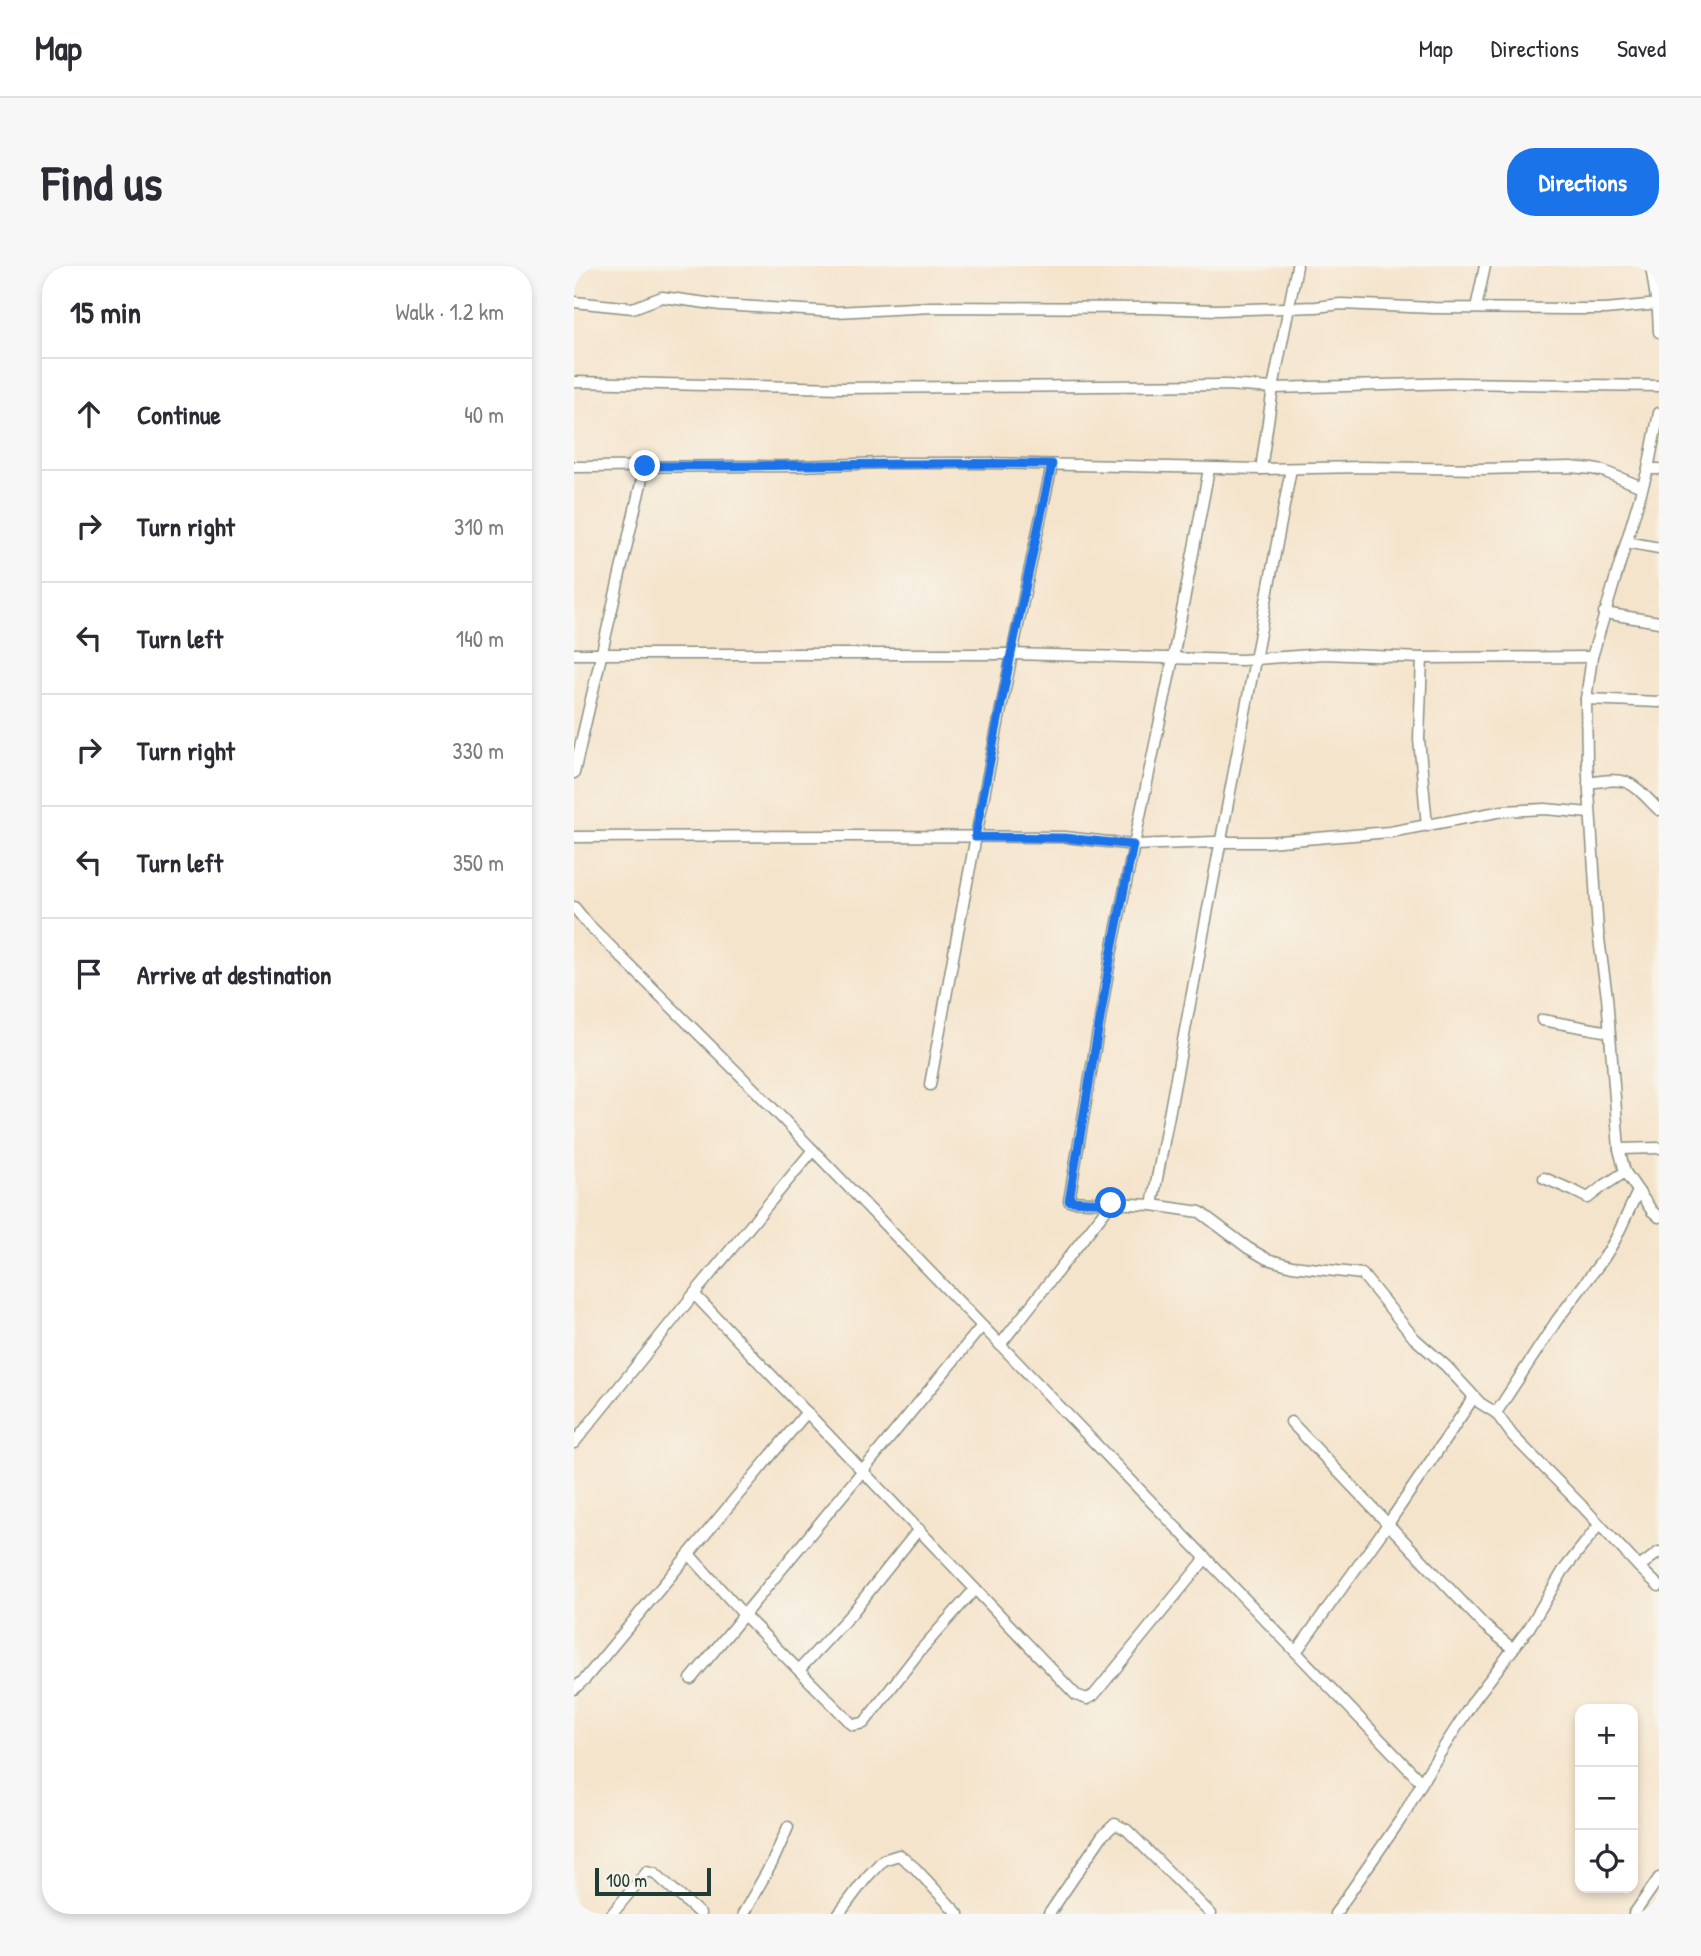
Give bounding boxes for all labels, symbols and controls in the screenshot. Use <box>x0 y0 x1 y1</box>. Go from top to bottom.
text: Map <box>35 26 82 70</box>
text: Map <box>1419 32 1453 64</box>
text: Directions <box>1491 32 1579 64</box>
text: Saved <box>1617 32 1666 64</box>
button: Directions <box>1507 148 1659 216</box>
text: Find us <box>42 149 162 215</box>
text: 15 min <box>70 292 141 332</box>
text: Walk · 1.2 km <box>395 296 504 327</box>
icon: ahead <box>70 395 108 433</box>
text: Continue <box>137 397 221 432</box>
text: 40 m <box>464 399 504 430</box>
route end <box>629 450 660 481</box>
icon: right <box>70 507 108 545</box>
text: Turn right <box>137 509 235 544</box>
text: 310 m <box>454 511 504 542</box>
icon: left <box>70 619 108 657</box>
text: Turn left <box>137 621 223 656</box>
text: 140 m <box>456 623 504 654</box>
icon: right <box>70 731 108 769</box>
text: Turn right <box>137 733 235 768</box>
text: 330 m <box>452 735 504 766</box>
icon: left <box>70 843 108 881</box>
text: Turn left <box>137 845 223 880</box>
text: 350 m <box>453 847 504 878</box>
icon: arrive <box>70 955 108 993</box>
text: Arrive at destination <box>137 957 332 992</box>
route start <box>1095 1187 1126 1218</box>
map controls <box>1575 1704 1638 1893</box>
button: + <box>1575 1704 1638 1767</box>
button: − <box>1575 1767 1638 1830</box>
button: locate <box>1575 1830 1638 1893</box>
scale bar <box>595 1865 710 1897</box>
text: 100 m <box>606 1867 647 1893</box>

